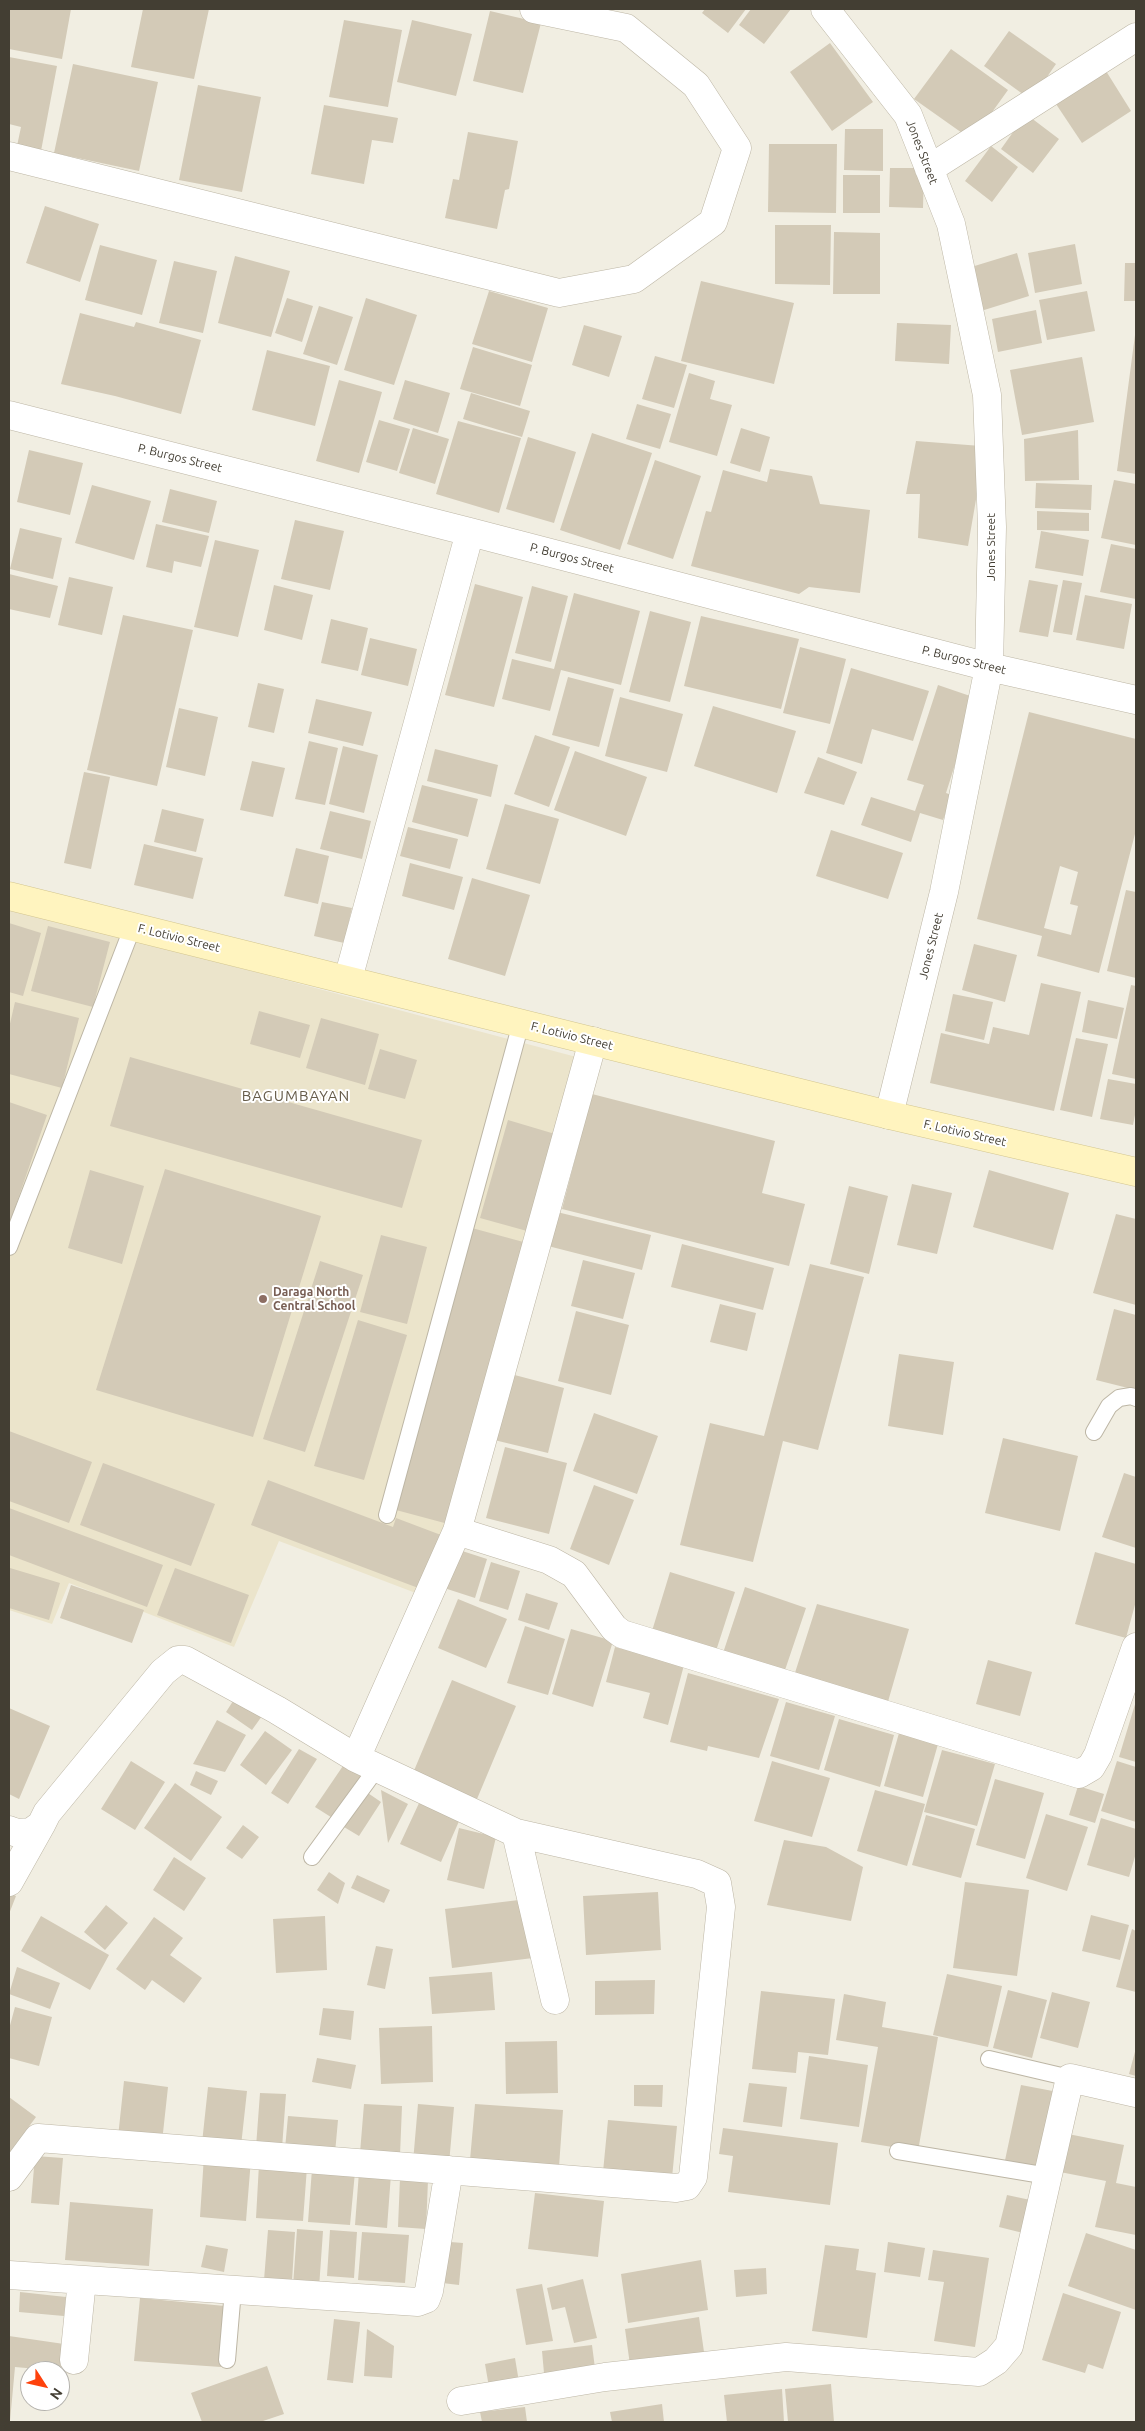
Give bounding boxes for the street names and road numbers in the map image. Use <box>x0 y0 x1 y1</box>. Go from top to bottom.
street label: Jones Street <box>903 118 941 186</box>
street label: P. Burgos Street <box>136 441 224 475</box>
street label: Jones Street <box>984 513 998 581</box>
street label: P. Burgos Street <box>528 540 616 576</box>
street label: P. Burgos Street <box>920 643 1008 677</box>
street label: Jones Street <box>916 911 946 981</box>
street label: F. Lotivio Street <box>136 921 222 955</box>
street label: F. Lotivio Street <box>529 1019 615 1053</box>
street label: F. Lotivio Street <box>922 1117 1008 1149</box>

